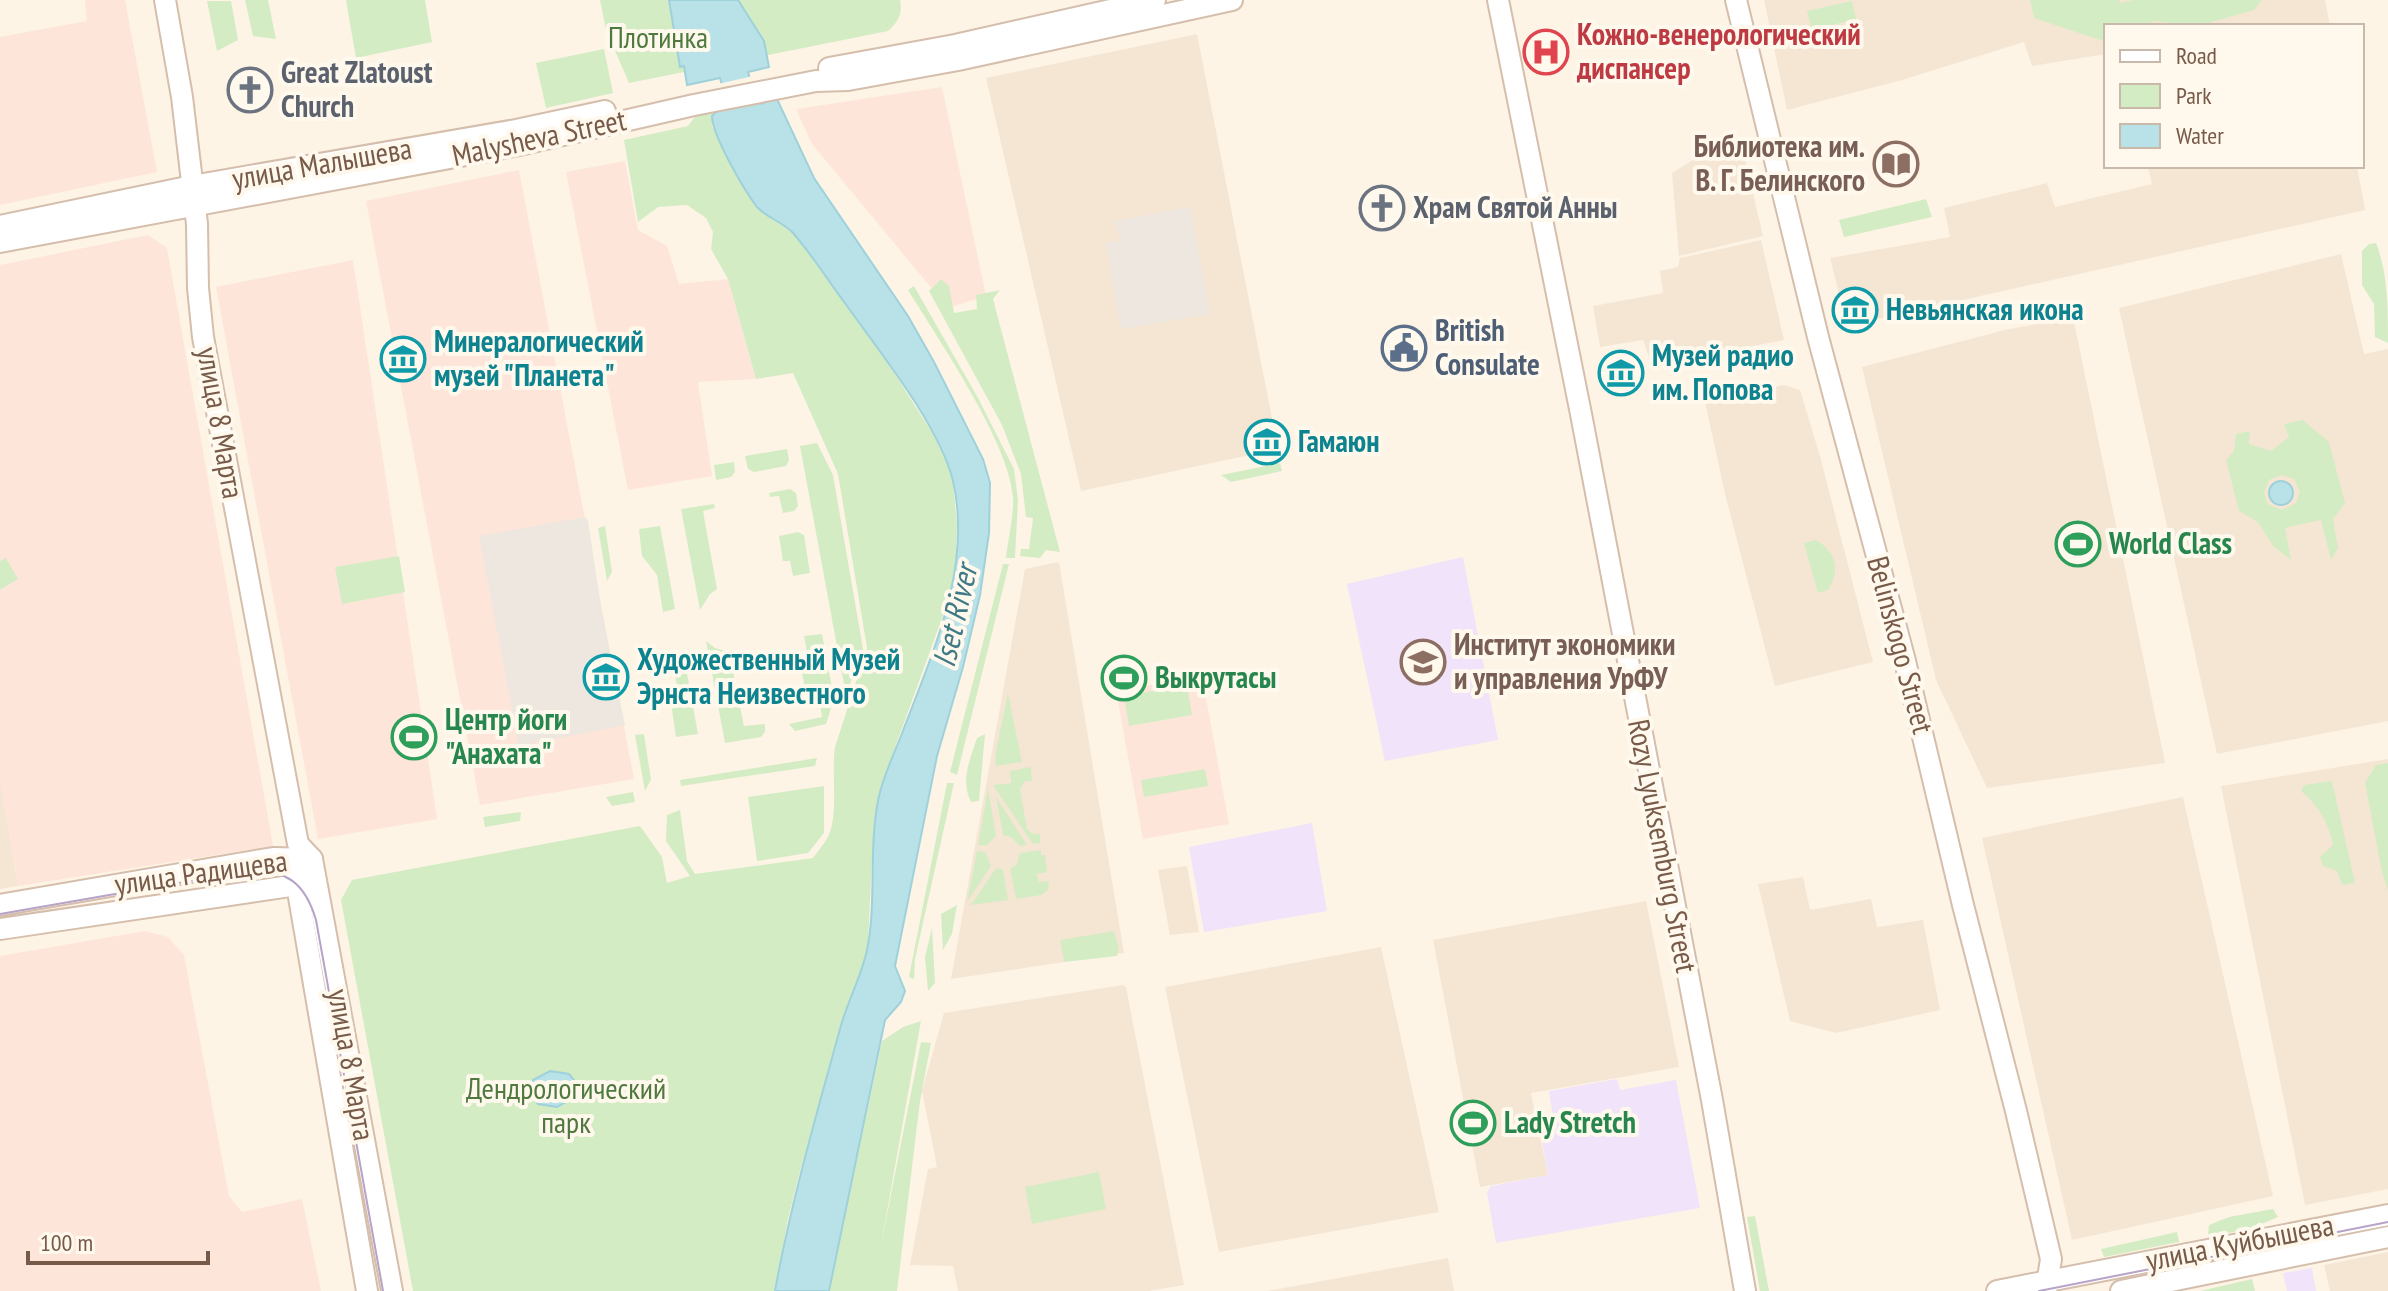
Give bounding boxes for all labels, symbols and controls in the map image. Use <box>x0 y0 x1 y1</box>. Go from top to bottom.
place label: Кожно-венерологический диспансер <box>1576 14 1861 87</box>
park label: Плотинка <box>608 17 708 56</box>
legend <box>2104 24 2364 168</box>
hospital icon: Кожно-венерологический диспансер <box>1522 28 1570 76</box>
text: Road <box>2176 40 2217 71</box>
place label: Great Zlatoust Church <box>281 52 433 125</box>
church icon: Great Zlatoust Church <box>226 66 274 114</box>
text: Park <box>2176 80 2212 111</box>
street label: Malysheva Street <box>448 99 630 174</box>
text: Water <box>2176 120 2224 151</box>
place label: Библиотека им. В. Г. Белинского <box>1694 126 1865 199</box>
street label: улица Малышева <box>229 128 415 197</box>
library icon: Библиотека им. В. Г. Белинского <box>1872 140 1920 188</box>
church icon: Храм Святой Анны <box>1358 184 1406 232</box>
place label: Храм Святой Анны <box>1413 187 1618 226</box>
museum icon: Невьянская икона <box>1831 286 1879 334</box>
place label: Невьянская икона <box>1886 289 2084 328</box>
place label: British Consulate <box>1435 310 1540 383</box>
place label: Минералогический музей "Планета" <box>434 321 644 394</box>
public building icon: British Consulate <box>1380 324 1428 372</box>
museum icon: Минералогический музей "Планета" <box>379 335 427 383</box>
place label: Музей радио им. Попова <box>1652 335 1794 408</box>
street label: улица 8 Марта <box>189 344 254 502</box>
museum icon: Музей радио им. Попова <box>1597 349 1645 397</box>
museum icon: Гамаюн <box>1243 418 1291 466</box>
place label: Гамаюн <box>1298 421 1380 460</box>
sports icon: World Class <box>2054 520 2102 568</box>
place label: World Class <box>2108 523 2232 562</box>
street label: Belinskogo Street <box>1859 552 1944 738</box>
water label: Iset River <box>922 556 987 671</box>
place label: Институт экономики и управления УрФУ <box>1454 624 1675 697</box>
school or university icon: Институт экономики и управления УрФУ <box>1399 638 1447 686</box>
place label: Художественный Музей Эрнста Неизвестного <box>637 639 900 712</box>
museum icon: Художественный Музей Эрнста Неизвестного <box>582 653 630 701</box>
sports icon: Выкрутасы <box>1100 654 1148 702</box>
place label: Выкрутасы <box>1155 657 1276 696</box>
place label: Центр йоги "Анахата" <box>445 699 567 772</box>
sports icon: Центр йоги "Анахата" <box>390 713 438 761</box>
street label: Rozy Lyuksemburg Street <box>1620 716 1707 976</box>
street label: улица Радищева <box>112 840 290 903</box>
street label: улица 8 Марта <box>320 986 385 1144</box>
park label: Дендрологический парк <box>466 1068 666 1141</box>
sports icon: Lady Stretch <box>1449 1099 1497 1147</box>
place label: Lady Stretch <box>1504 1102 1636 1141</box>
street label: улица Куйбышева <box>2143 1204 2337 1279</box>
scale bar <box>28 1215 208 1265</box>
text: 100 m <box>40 1227 93 1258</box>

